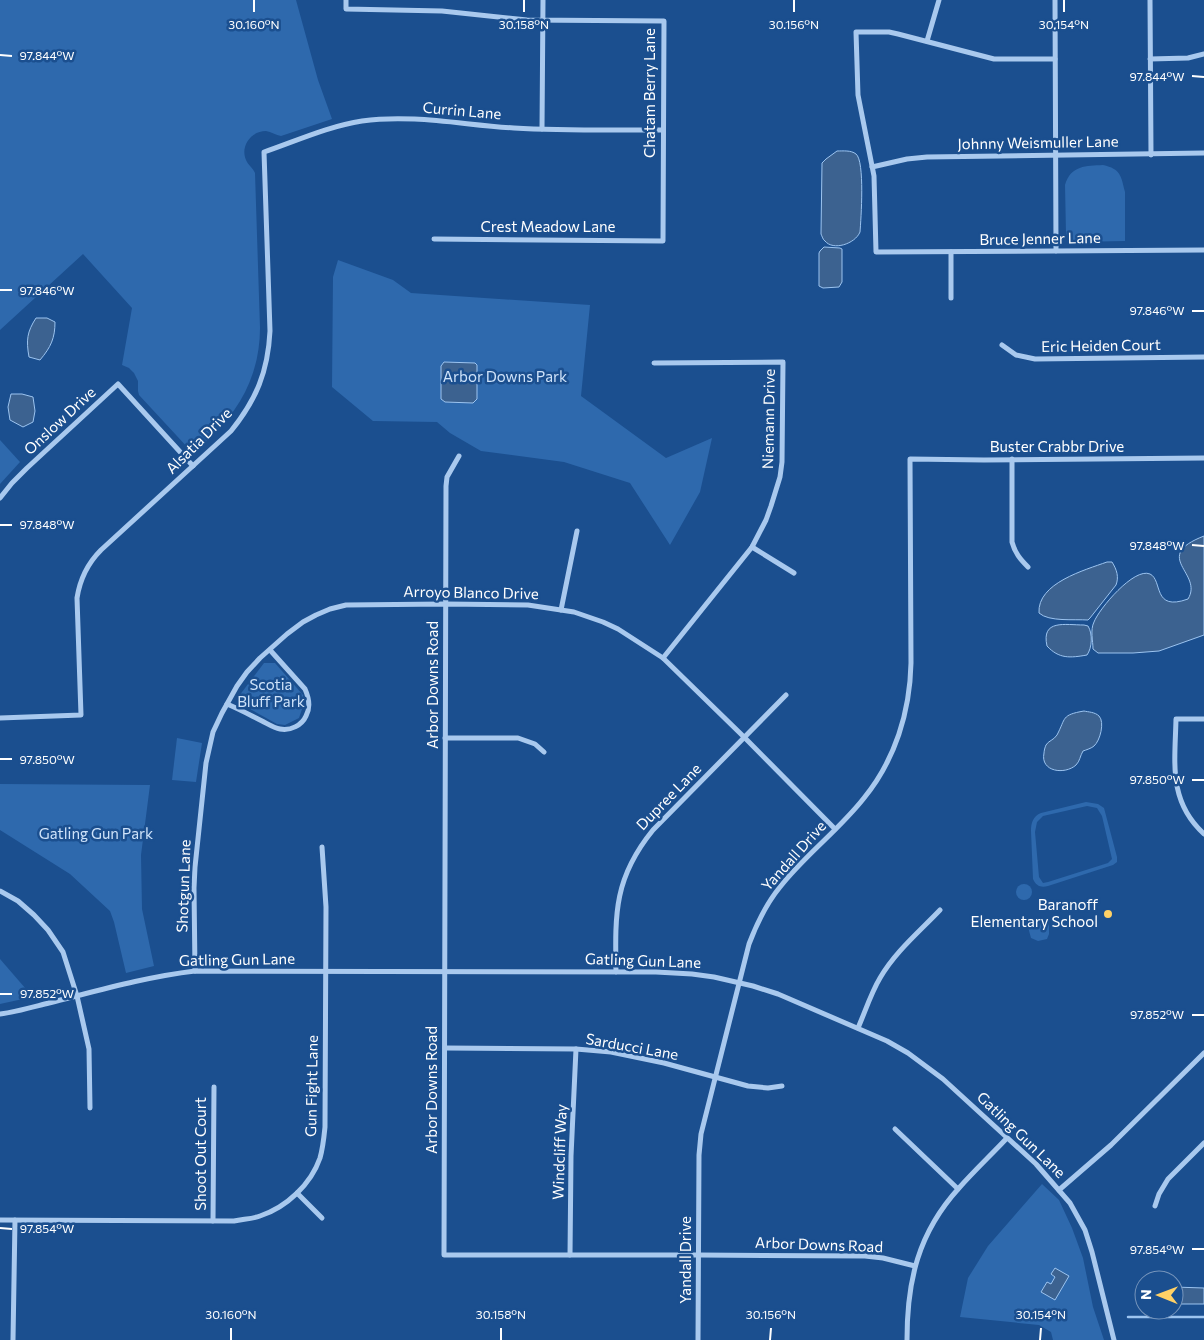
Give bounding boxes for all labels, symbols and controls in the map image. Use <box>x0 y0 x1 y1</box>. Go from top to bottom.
text: 30.160°N <box>228 17 280 31</box>
text: 30.158°N <box>499 17 549 31</box>
text: 30.156°N <box>769 17 819 31</box>
text: 30.154°N <box>1039 17 1089 31</box>
street label: Chatam Berry Lane <box>640 28 658 158</box>
text: 97.844°W <box>20 48 74 62</box>
text: 97.844°W <box>1130 69 1184 83</box>
street label: Currin Lane <box>422 98 502 122</box>
street label: Johnny Weismuller Lane <box>957 132 1119 152</box>
street label: Crest Meadow Lane <box>481 217 616 235</box>
street label: Bruce Jenner Lane <box>979 228 1101 248</box>
text: 97.846°W <box>19 283 75 297</box>
text: 97.846°W <box>1129 303 1185 317</box>
street label: Eric Heiden Court <box>1041 335 1161 355</box>
park label: Arbor Downs Park <box>443 367 567 385</box>
street label: Niemann Drive <box>758 369 778 469</box>
street label: Onslow Drive <box>20 382 99 458</box>
street label: Alsatia Drive <box>162 404 235 477</box>
street label: Buster Crabbr Drive <box>990 437 1124 455</box>
text: 97.848°W <box>19 517 75 531</box>
text: 97.848°W <box>1129 538 1185 552</box>
street label: Arroyo Blanco Drive <box>403 582 539 602</box>
street label: Arbor Downs Road <box>423 621 441 749</box>
park label: Scotia Bluff Park <box>237 675 305 710</box>
text: 97.850°W <box>19 752 75 766</box>
street label: Dupree Lane <box>632 759 705 833</box>
text: 97.850°W <box>1129 772 1185 786</box>
street label: Yandall Drive <box>757 817 829 894</box>
park label: Gatling Gun Park <box>39 824 153 842</box>
street label: Shotgun Lane <box>172 839 194 933</box>
place label: Baranoff Elementary School <box>971 895 1098 930</box>
marker: Baranoff Elementary School <box>1102 908 1114 920</box>
street label: Gatling Gun Lane <box>179 949 295 969</box>
street label: Gatling Gun Lane <box>585 949 701 971</box>
text: 97.852°W <box>20 986 74 1000</box>
text: 97.852°W <box>1130 1007 1184 1021</box>
street label: Arbor Downs Road <box>422 1026 440 1154</box>
street label: Sarducci Lane <box>584 1029 680 1063</box>
street label: Gun Fight Lane <box>301 1035 321 1137</box>
street label: Gatling Gun Lane <box>974 1088 1070 1181</box>
street label: Shoot Out Court <box>191 1097 209 1211</box>
street label: Windcliff Way <box>548 1104 570 1200</box>
street label: Yandall Drive <box>676 1216 694 1304</box>
text: 97.854°W <box>20 1221 74 1235</box>
street label: Arbor Downs Road <box>755 1233 883 1255</box>
text: 97.854°W <box>1130 1242 1184 1256</box>
north arrow <box>1134 1270 1184 1320</box>
text: N <box>1137 1289 1154 1300</box>
text: 30.160°N <box>205 1307 257 1321</box>
text: 30.158°N <box>476 1307 526 1321</box>
text: 30.156°N <box>746 1307 796 1321</box>
text: 30.154°N <box>1016 1307 1066 1321</box>

